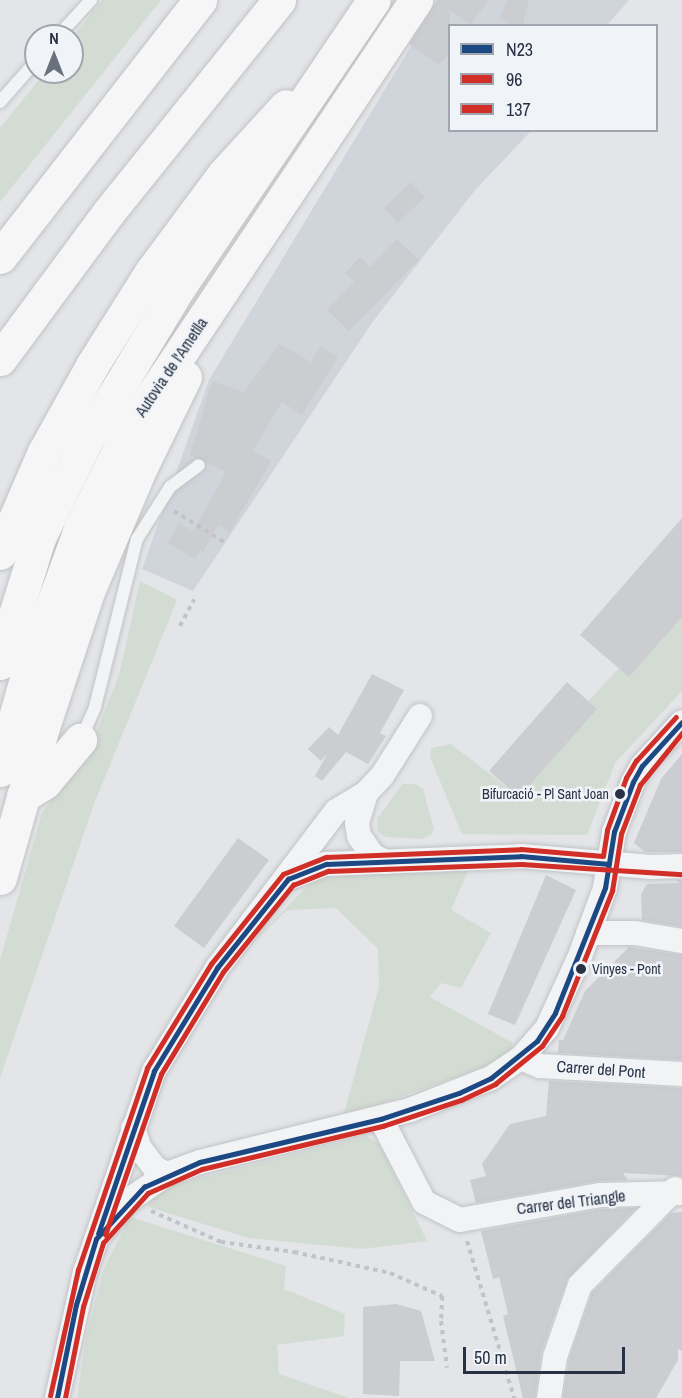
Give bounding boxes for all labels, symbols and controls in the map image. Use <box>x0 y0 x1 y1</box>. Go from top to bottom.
north arrow <box>24 24 84 84</box>
legend <box>448 24 658 132</box>
text: N <box>49 27 59 49</box>
text: N23 <box>506 37 533 62</box>
text: 96 <box>506 67 522 92</box>
text: 137 <box>506 97 531 122</box>
street label: Autovia de l'Ametlla <box>131 314 211 420</box>
place label: Bifurcació - Pl Sant Joan <box>482 786 609 802</box>
marker: Bifurcació - Pl Sant Joan <box>614 788 626 800</box>
place label: Vinyes - Pont <box>592 961 661 977</box>
marker: Vinyes - Pont <box>575 963 587 975</box>
street label: Carrer del Pont <box>556 1056 646 1082</box>
street label: Carrer del Triangle <box>515 1186 627 1218</box>
scale bar <box>466 1335 628 1373</box>
text: 50 m <box>474 1345 507 1370</box>

